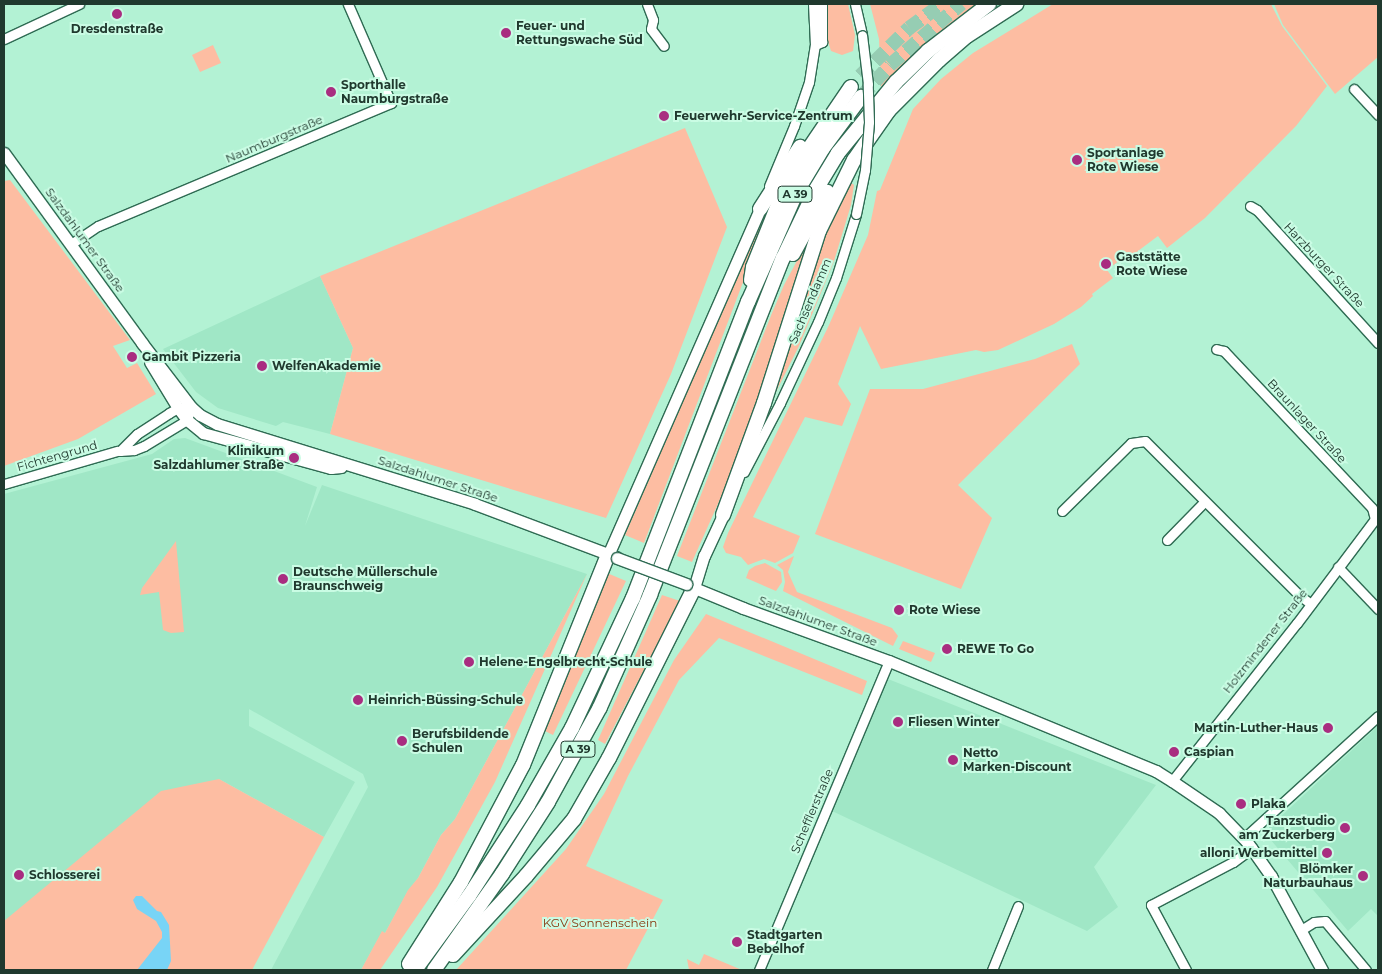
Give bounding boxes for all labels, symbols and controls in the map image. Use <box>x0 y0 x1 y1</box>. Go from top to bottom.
marker: Dresdenstraße <box>111 8 123 20</box>
place label: Feuer- und Rettungswache Süd <box>516 19 643 47</box>
place label: Dresdenstraße <box>71 22 163 36</box>
marker: Feuer- und Rettungswache Süd <box>500 27 512 39</box>
place label: Sporthalle Naumburgstraße <box>341 78 449 106</box>
marker: Sporthalle Naumburgstraße <box>325 86 337 98</box>
place label: Feuerwehr-Service-Zentrum <box>674 109 852 123</box>
marker: Feuerwehr-Service-Zentrum <box>658 110 670 122</box>
street label: Naumburgstraße <box>223 112 325 166</box>
place label: Sportanlage Rote Wiese <box>1087 146 1164 174</box>
marker: Sportanlage Rote Wiese <box>1071 154 1083 166</box>
street label: Salzdahlumer Straße <box>42 185 128 295</box>
road number: A 39 <box>776 185 814 202</box>
street label: Harzburger Straße <box>1281 220 1367 310</box>
place label: Gaststätte Rote Wiese <box>1116 250 1188 278</box>
street label: Sachsendamm <box>786 256 834 346</box>
marker: Gaststätte Rote Wiese <box>1100 258 1112 270</box>
place label: Gambit Pizzeria <box>142 350 241 364</box>
marker: Gambit Pizzeria <box>126 351 138 363</box>
place label: WelfenAkademie <box>272 359 381 373</box>
marker: WelfenAkademie <box>256 360 268 372</box>
street label: Braunlager Straße <box>1264 376 1350 466</box>
street label: Fichtengrund <box>15 438 99 474</box>
place label: Klinikum Salzdahlumer Straße <box>153 444 284 472</box>
marker: Klinikum Salzdahlumer Straße <box>288 452 300 464</box>
street label: Salzdahlumer Straße <box>376 453 500 505</box>
place label: Deutsche Müllerschule Braunschweig <box>293 565 437 593</box>
marker: Deutsche Müllerschule Braunschweig <box>277 573 289 585</box>
street label: Holzmindener Straße <box>1220 586 1310 696</box>
street label: Salzdahlumer Straße <box>757 593 879 649</box>
place label: Rote Wiese <box>909 603 981 617</box>
marker: Rote Wiese <box>893 604 905 616</box>
place label: REWE To Go <box>957 642 1034 656</box>
marker: REWE To Go <box>941 643 953 655</box>
place label: Helene-Engelbrecht-Schule <box>479 655 652 669</box>
marker: Helene-Engelbrecht-Schule <box>463 656 475 668</box>
place label: Heinrich-Büssing-Schule <box>368 693 523 707</box>
marker: Heinrich-Büssing-Schule <box>352 694 364 706</box>
place label: Fliesen Winter <box>908 715 1000 729</box>
marker: Fliesen Winter <box>892 716 904 728</box>
place label: Martin-Luther-Haus <box>1194 721 1318 735</box>
marker: Martin-Luther-Haus <box>1322 722 1334 734</box>
place label: Berufsbildende Schulen <box>412 727 509 755</box>
marker: Berufsbildende Schulen <box>396 735 408 747</box>
road number: A 39 <box>559 741 597 758</box>
place label: Caspian <box>1184 745 1234 759</box>
place label: Netto Marken-Discount <box>963 746 1072 774</box>
marker: Caspian <box>1168 746 1180 758</box>
marker: Netto Marken-Discount <box>947 754 959 766</box>
street label: Schefflerstraße <box>788 767 836 855</box>
place label: Plaka <box>1251 797 1286 811</box>
marker: Plaka <box>1235 798 1247 810</box>
place label: Tanzstudio am Zuckerberg <box>1239 814 1335 842</box>
marker: Tanzstudio am Zuckerberg <box>1339 822 1351 834</box>
place label: alloni Werbemittel <box>1200 846 1317 860</box>
marker: alloni Werbemittel <box>1321 847 1333 859</box>
place label: Blömker Naturbauhaus <box>1263 862 1353 890</box>
place label: Schlosserei <box>29 868 100 882</box>
marker: Schlosserei <box>13 869 25 881</box>
marker: Blömker Naturbauhaus <box>1357 870 1369 882</box>
park label: KGV Sonnenschein <box>543 916 657 930</box>
place label: Stadtgarten Bebelhof <box>747 928 822 956</box>
marker: Stadtgarten Bebelhof <box>731 936 743 948</box>

